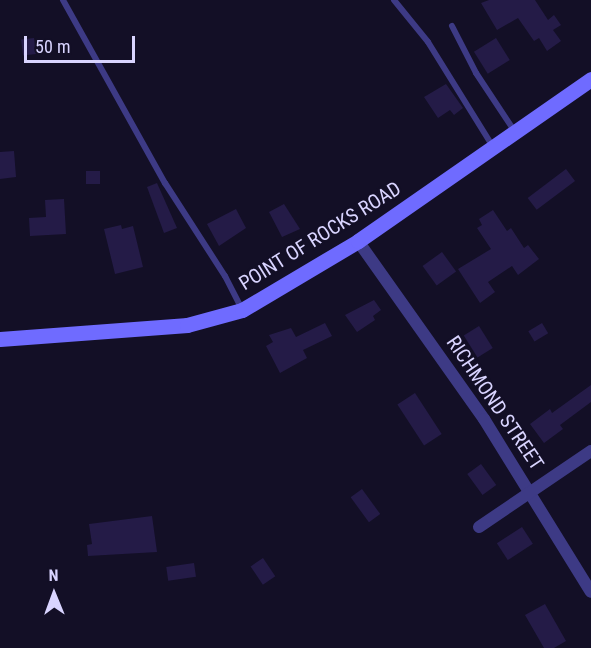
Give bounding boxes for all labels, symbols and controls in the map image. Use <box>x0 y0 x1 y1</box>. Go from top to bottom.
scale bar <box>27 24 138 62</box>
text: 50 m <box>35 36 70 57</box>
street label: POINT OF ROCKS ROAD <box>234 176 406 296</box>
street label: RICHMOND STREET <box>441 331 549 475</box>
north arrow <box>24 564 84 624</box>
text: N <box>49 566 59 585</box>

